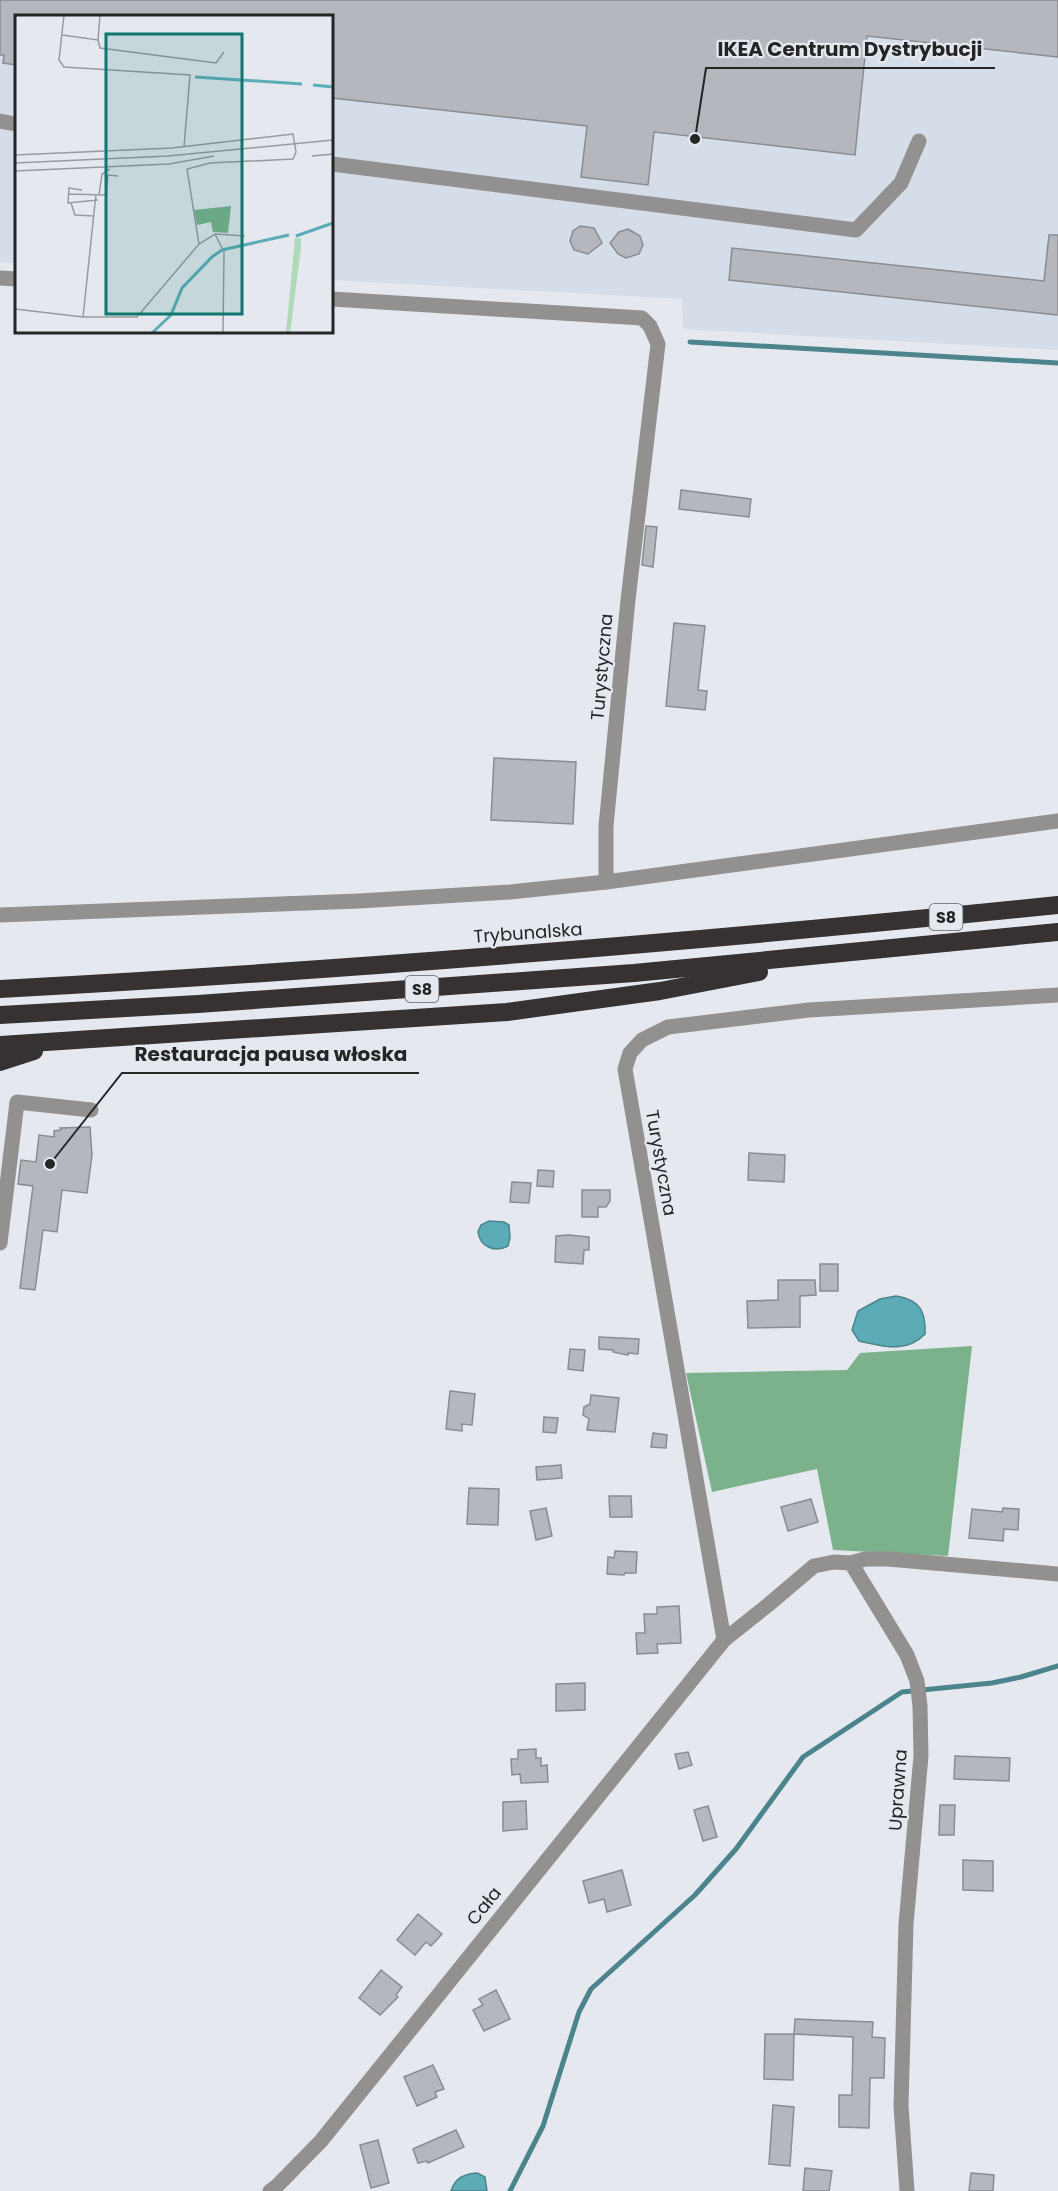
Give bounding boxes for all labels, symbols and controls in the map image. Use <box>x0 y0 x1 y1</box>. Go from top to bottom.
inset map <box>15 15 333 333</box>
callout: IKEA Centrum Dystrybucji <box>706 30 995 68</box>
text: IKEA Centrum Dystrybucji <box>718 35 982 63</box>
street label: Turystyczna <box>584 613 619 721</box>
road number: S8 <box>930 904 962 930</box>
street label: Trybunalska <box>473 916 583 949</box>
road number: S8 <box>406 976 438 1002</box>
callout: Restauracja pausa włoska <box>122 1035 419 1073</box>
text: Restauracja pausa włoska <box>135 1040 407 1068</box>
street label: Turystyczna <box>640 1108 683 1218</box>
street label: Uprawna <box>882 1748 913 1832</box>
street label: Cała <box>460 1881 507 1930</box>

